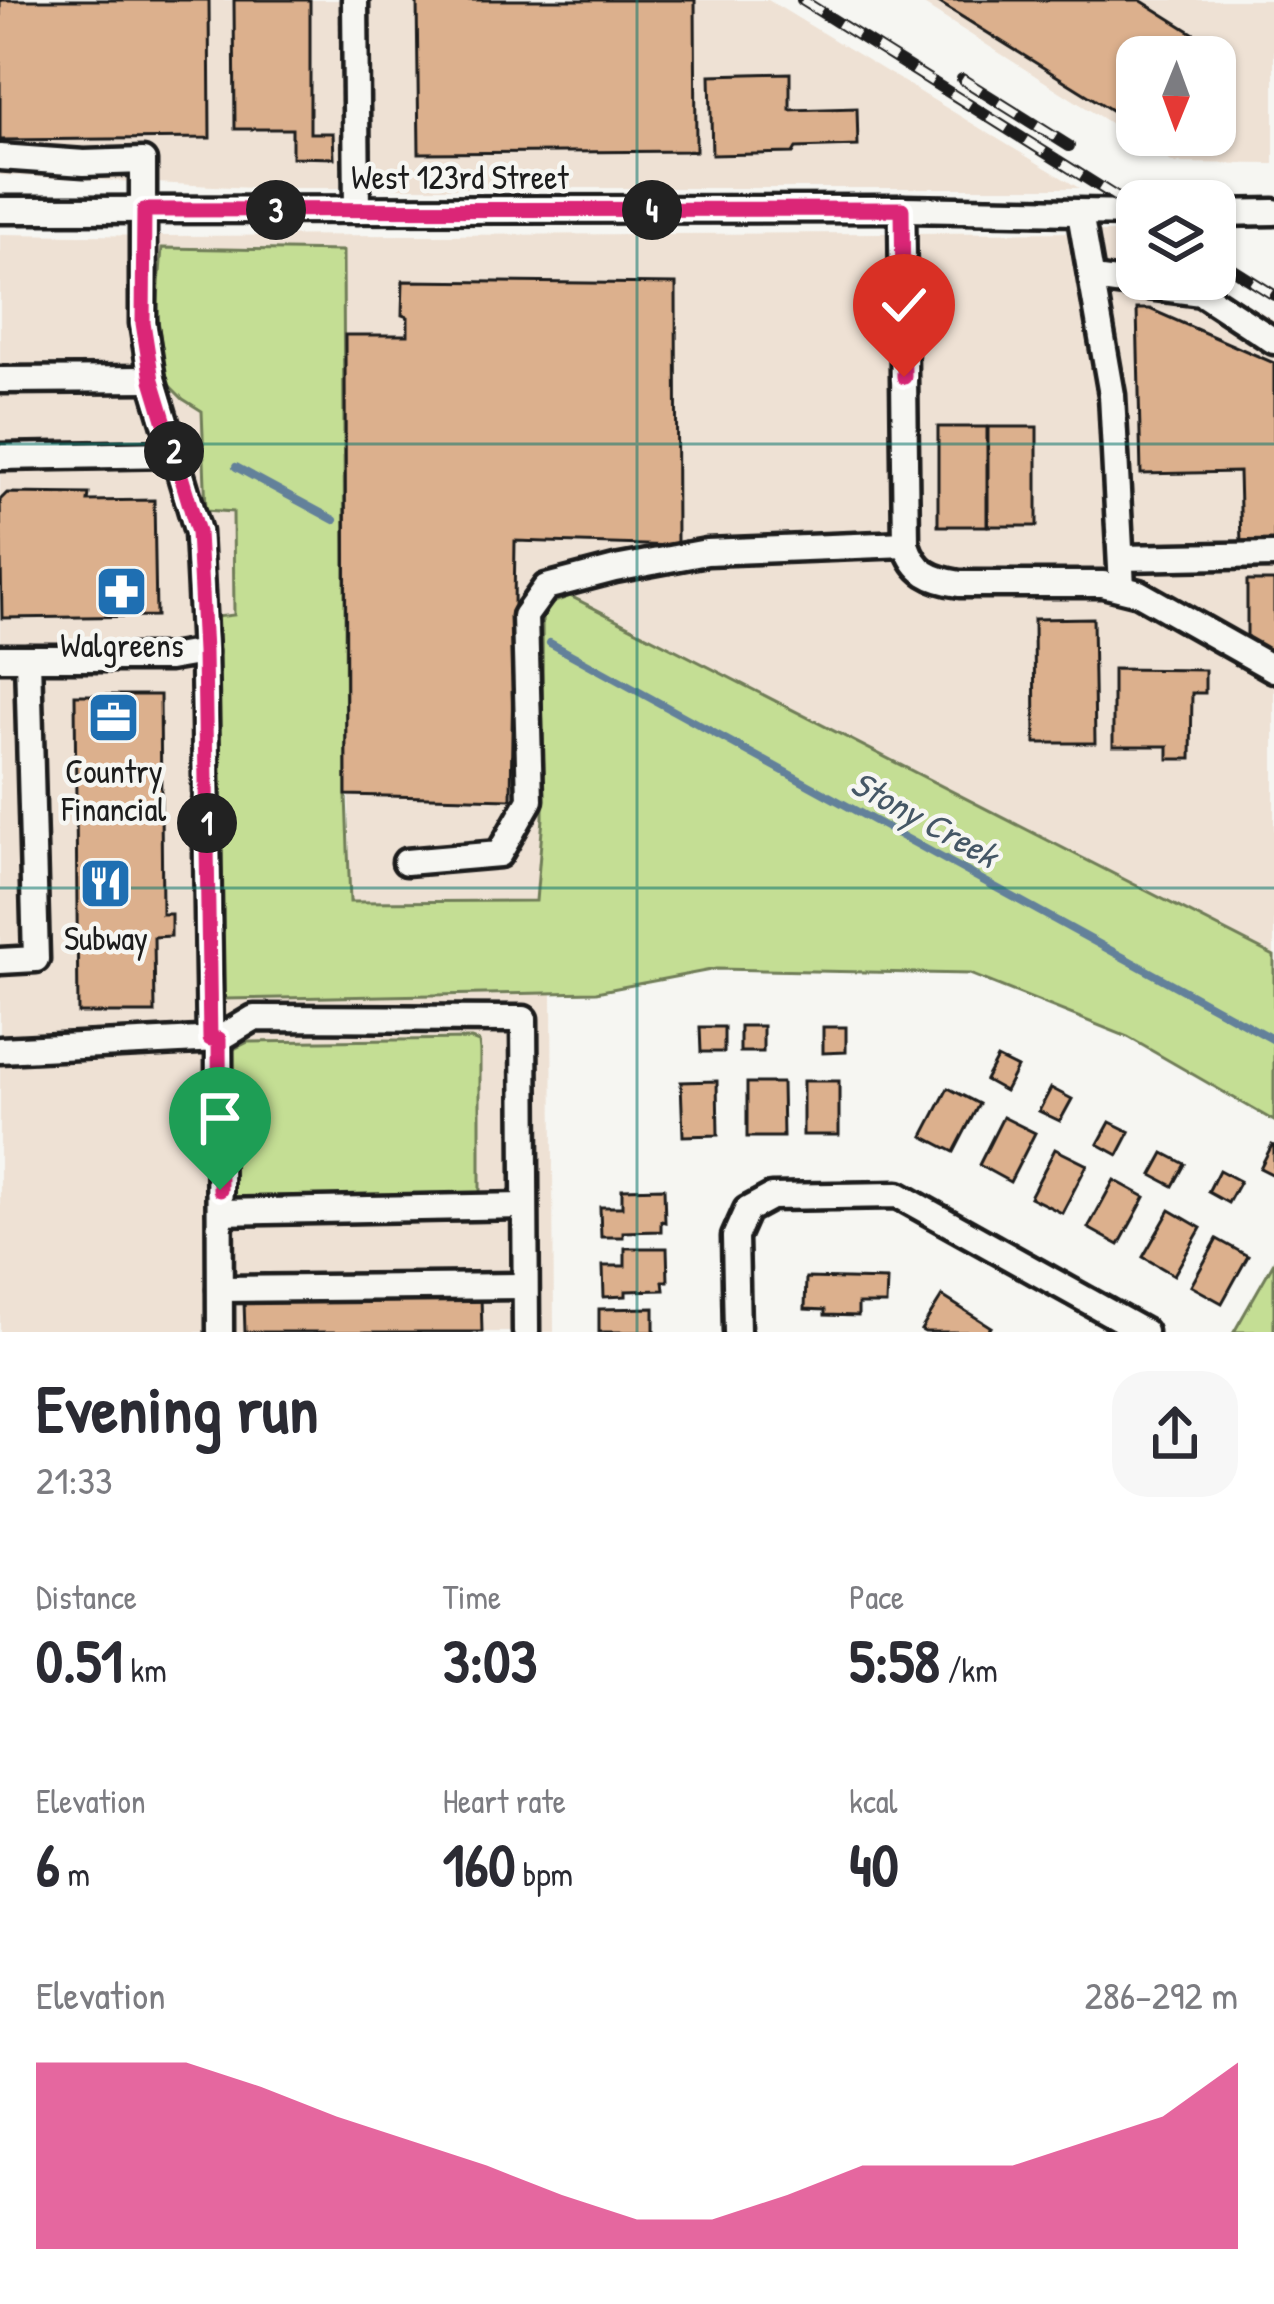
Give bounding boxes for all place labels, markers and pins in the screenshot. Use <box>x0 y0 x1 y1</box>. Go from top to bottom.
pin: 3 <box>246 180 306 240</box>
pin: 4 <box>622 180 682 240</box>
pin <box>853 254 955 377</box>
pin: 2 <box>144 421 204 481</box>
pharmacy icon: Walgreens <box>94 563 150 619</box>
place label: Walgreens <box>60 623 184 668</box>
office icon: Country Financial <box>86 689 142 745</box>
place label: Country Financial <box>61 749 166 831</box>
pin: 1 <box>177 793 237 853</box>
restaurant icon: Subway <box>78 856 134 912</box>
place label: Subway <box>64 916 148 961</box>
pin <box>169 1067 271 1190</box>

